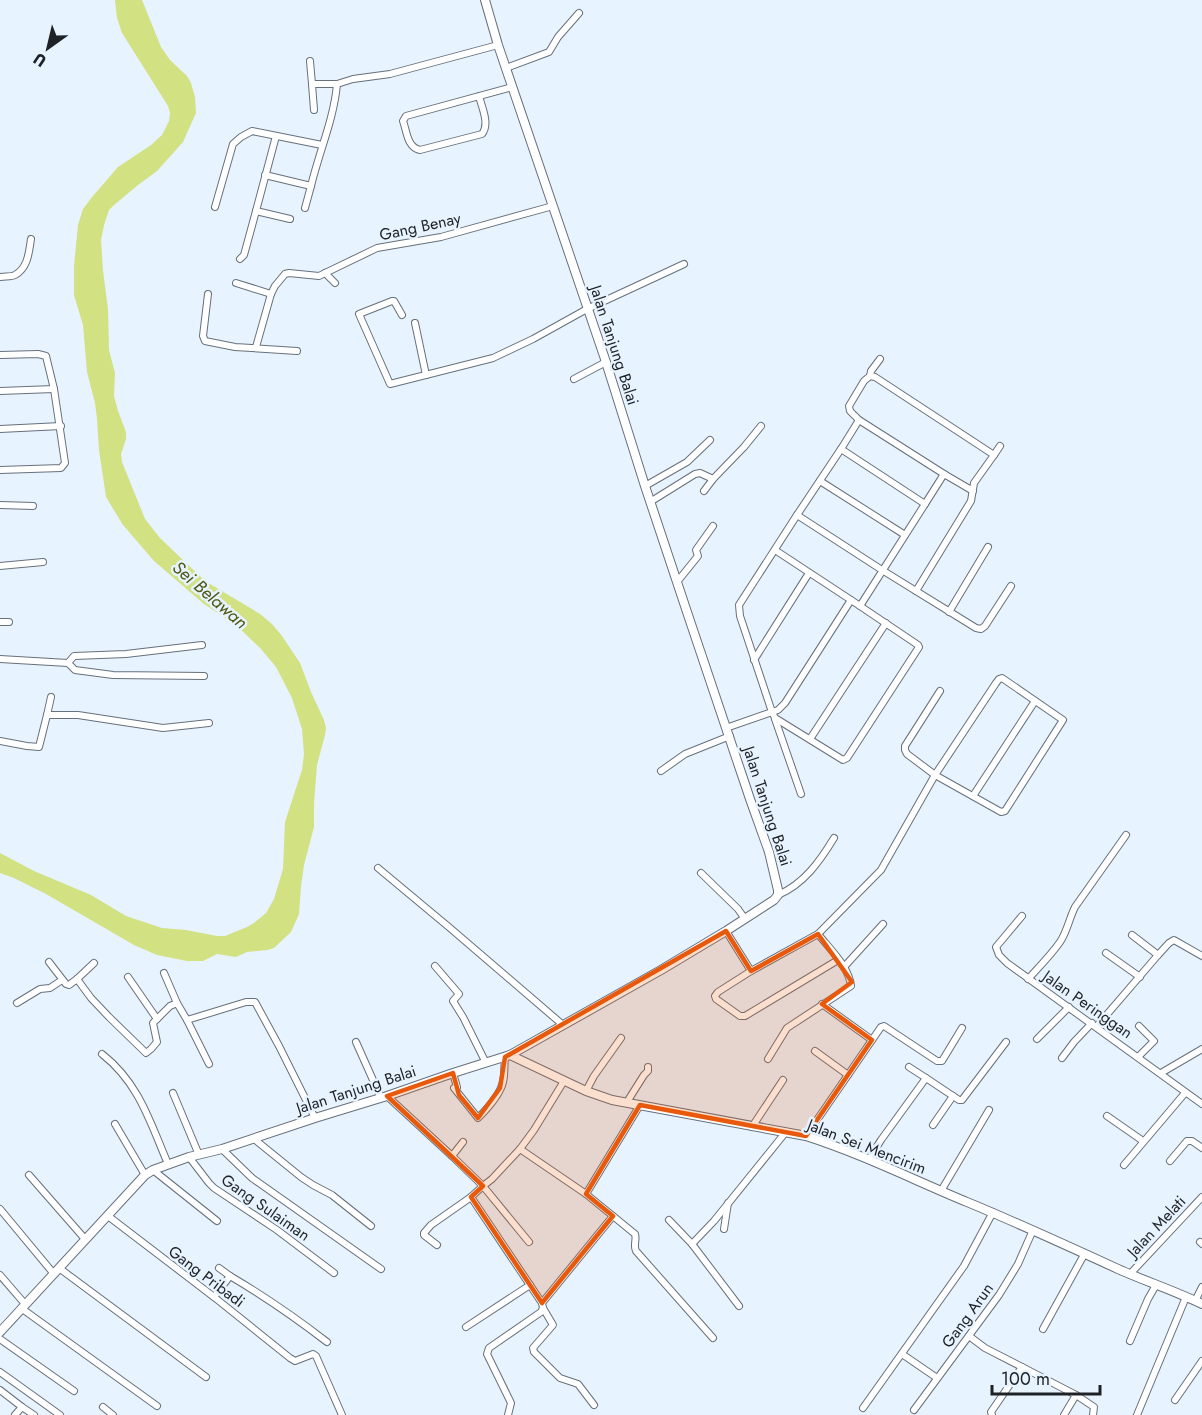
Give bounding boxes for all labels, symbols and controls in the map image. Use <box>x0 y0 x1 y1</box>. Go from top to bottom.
north arrow <box>18 18 78 78</box>
text: U <box>29 47 51 73</box>
street label: Gang Benay <box>377 206 464 246</box>
street label: Jalan Tanjung Balai <box>584 280 645 408</box>
water label: Sei Belawan <box>167 555 253 635</box>
street label: Jalan Tanjung Balai <box>737 741 798 869</box>
street label: Jalan Peringgan <box>1036 964 1137 1044</box>
street label: Jalan Tanjung Balai <box>291 1059 419 1120</box>
street label: Jalan Sei Mencirim <box>802 1113 930 1180</box>
street label: Gang Sulaiman <box>217 1168 315 1247</box>
street label: Jalan Melati <box>1120 1190 1191 1264</box>
street label: Gang Pribadi <box>164 1240 250 1313</box>
street label: Gang Arun <box>936 1278 999 1352</box>
scale bar <box>992 1358 1100 1396</box>
text: 100 m <box>1001 1366 1050 1392</box>

